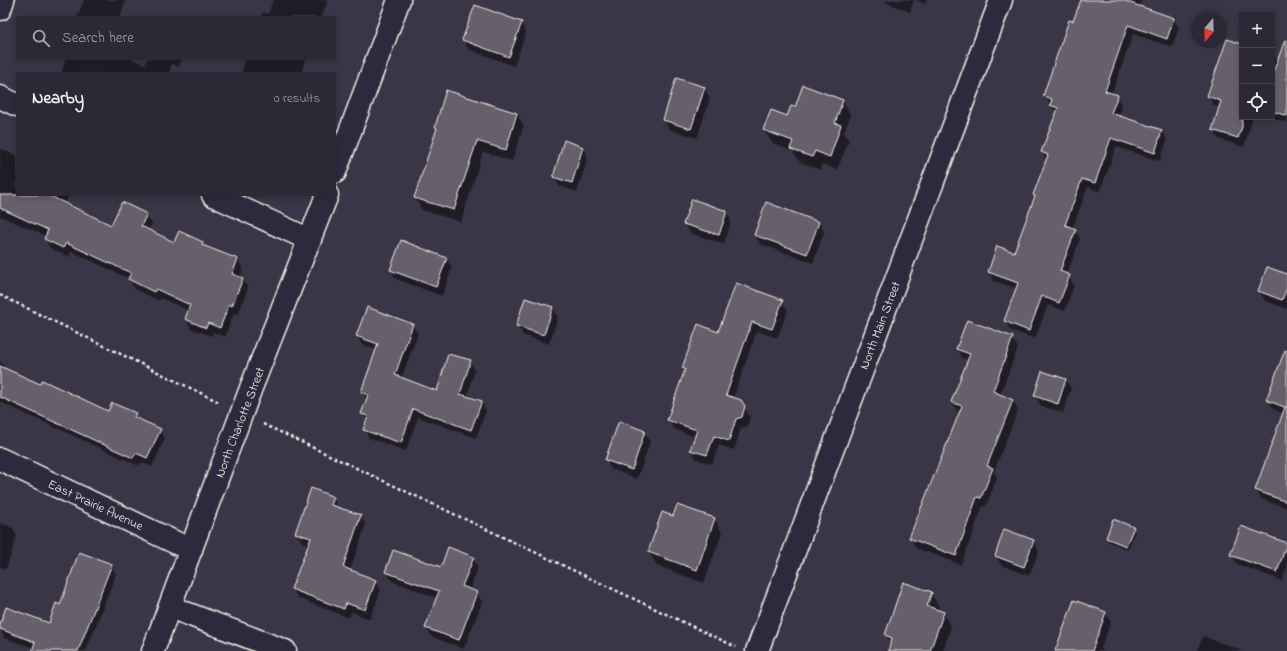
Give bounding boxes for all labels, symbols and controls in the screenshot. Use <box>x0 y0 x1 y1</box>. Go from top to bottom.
north arrow <box>1191 12 1227 48</box>
map controls <box>1239 12 1275 120</box>
button: + <box>1239 12 1275 48</box>
search box <box>16 16 336 60</box>
icon: search <box>30 27 52 49</box>
text: Search here <box>62 27 134 49</box>
button: − <box>1239 48 1275 84</box>
button: locate <box>1239 84 1275 120</box>
text: Nearby <box>32 86 84 111</box>
text: 0 results <box>274 89 320 108</box>
street label: North Main Street <box>855 278 906 372</box>
street label: North Charlotte Street <box>211 364 271 481</box>
street label: East Prairie Avenue <box>44 475 146 536</box>

